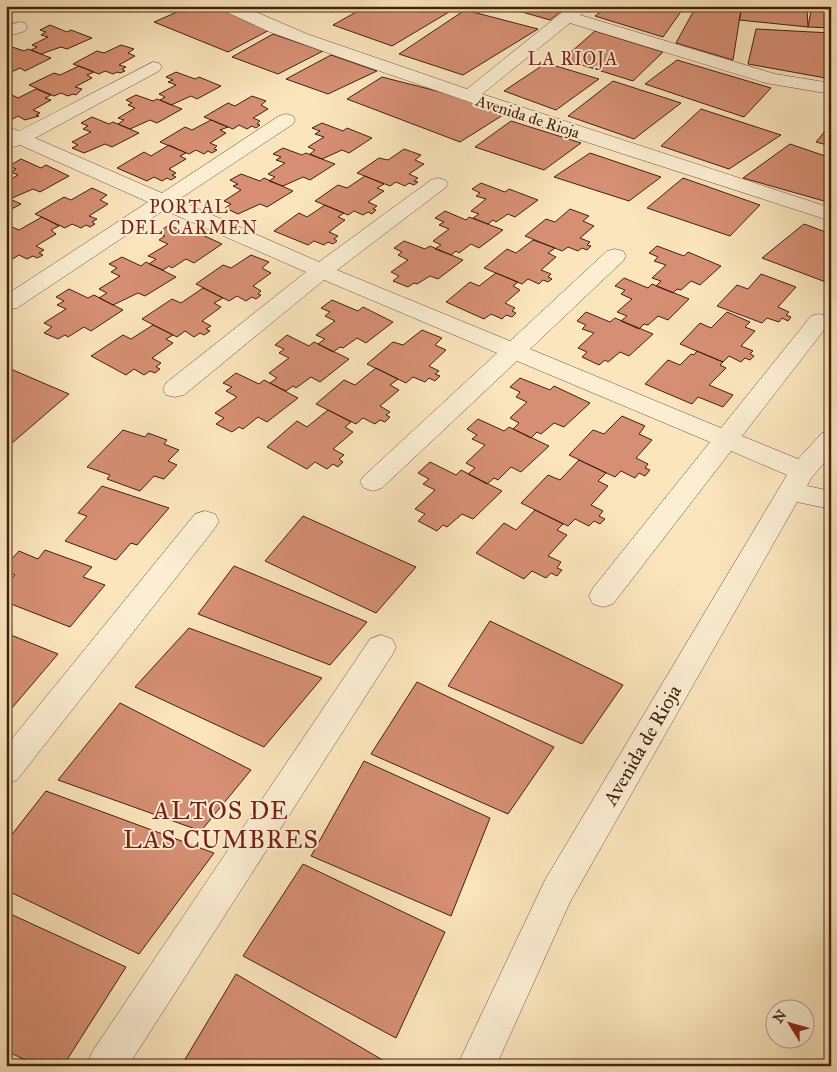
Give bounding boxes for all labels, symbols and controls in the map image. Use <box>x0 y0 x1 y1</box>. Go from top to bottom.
district label: LA RIOJA <box>528 48 618 71</box>
street label: Avenida de Rioja <box>473 90 582 142</box>
district label: PORTAL DEL CARMEN <box>120 196 258 239</box>
street label: Avenida de Rioja <box>597 680 686 810</box>
district label: ALTOS DE LAS CUMBRES <box>123 795 319 855</box>
north arrow <box>764 1000 814 1050</box>
text: N <box>770 1007 790 1026</box>

